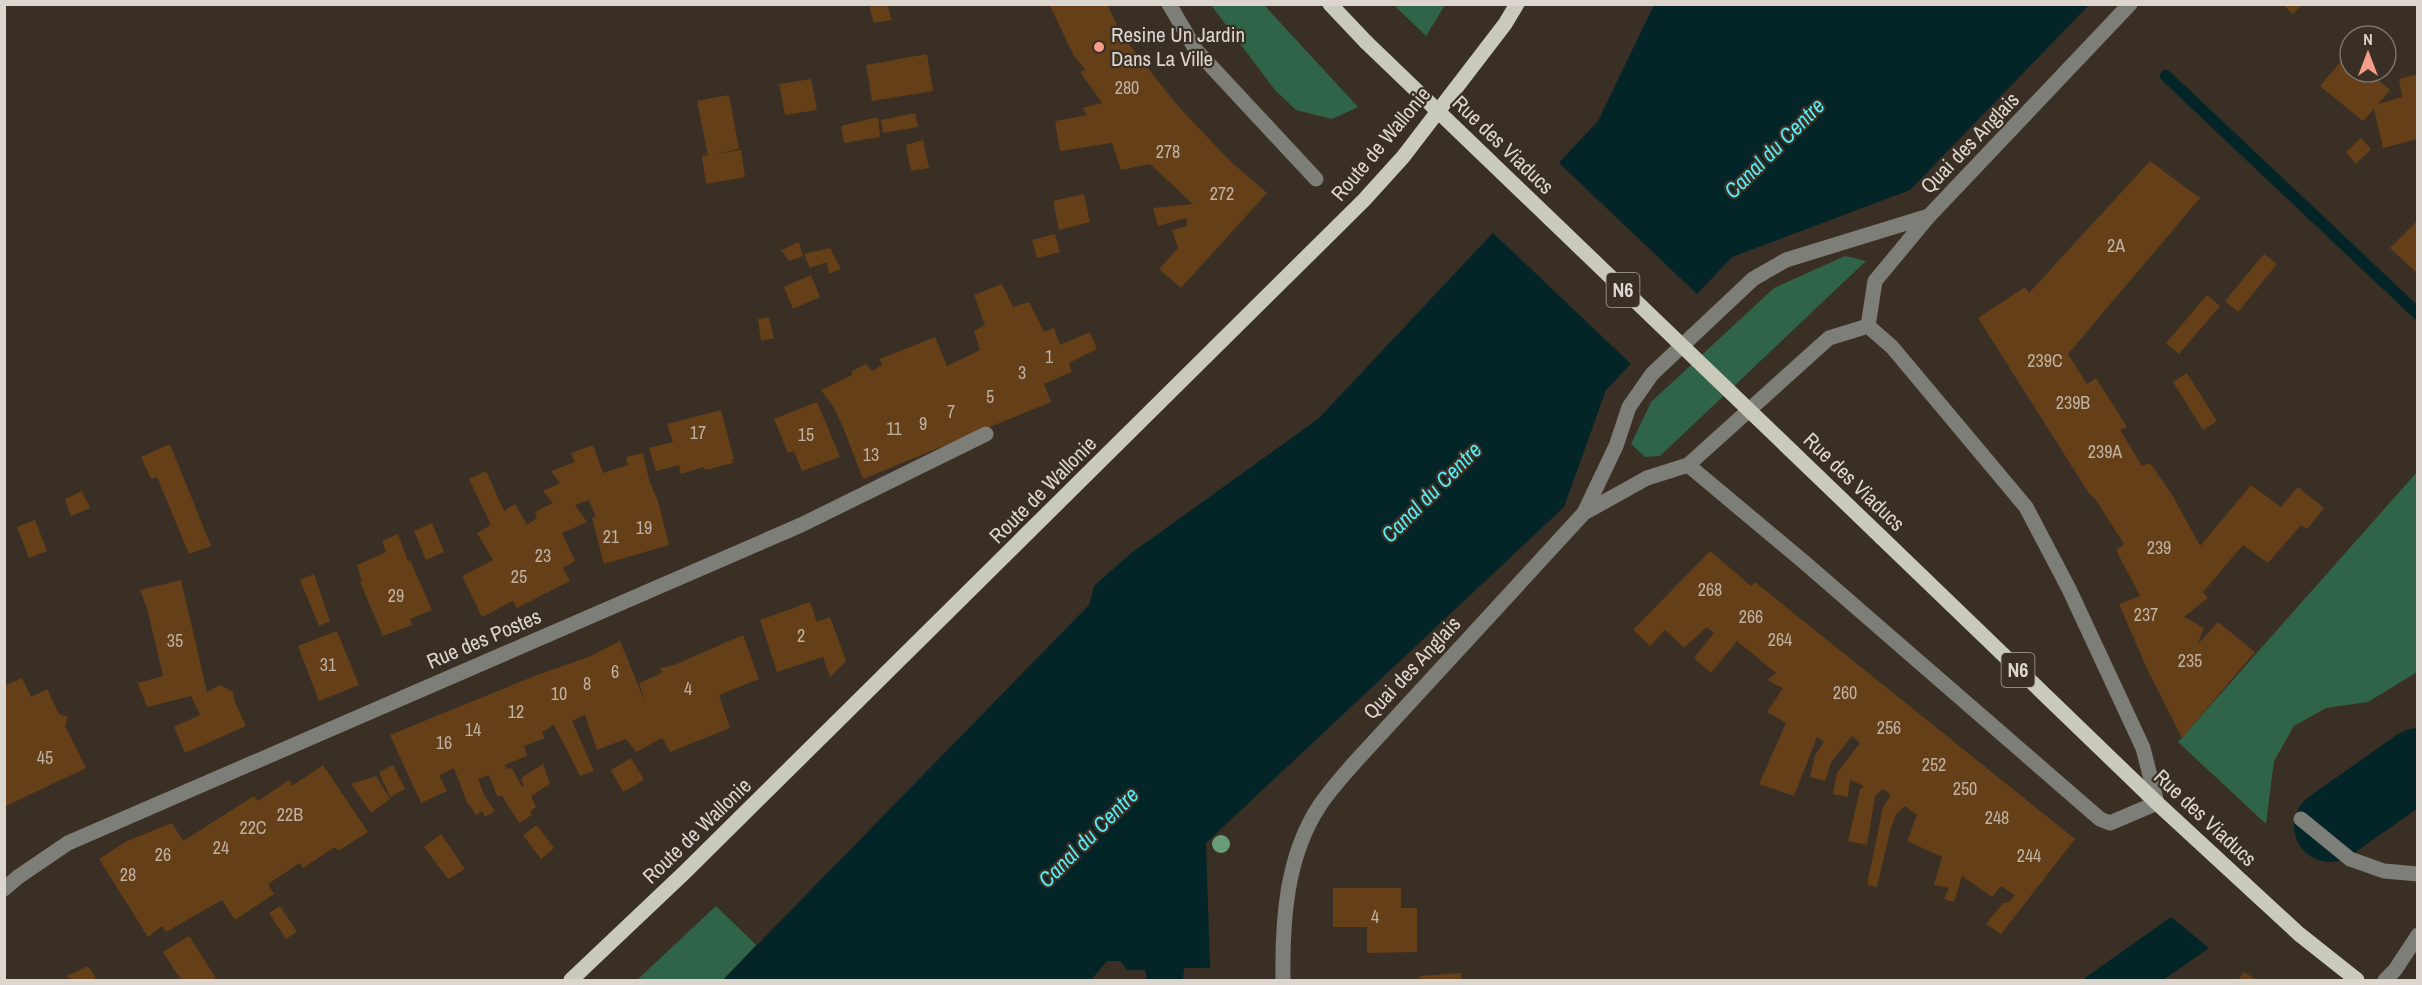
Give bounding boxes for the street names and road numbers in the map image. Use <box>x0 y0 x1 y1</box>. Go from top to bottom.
street label: Route de Wallonie <box>1324 80 1437 207</box>
street label: Quai des Anglais <box>1914 85 2026 200</box>
street label: Rue des Viaducs <box>1446 89 1560 201</box>
road number: N6 <box>1606 273 1640 307</box>
street label: Rue des Viaducs <box>1797 426 1911 538</box>
street label: Route de Wallonie <box>983 430 1103 550</box>
street label: Rue des Postes <box>422 601 545 676</box>
street label: Quai des Anglais <box>1356 610 1467 726</box>
road number: N6 <box>2002 653 2034 687</box>
street label: Rue des Viaducs <box>2148 762 2263 873</box>
street label: Route de Wallonie <box>636 771 757 890</box>

